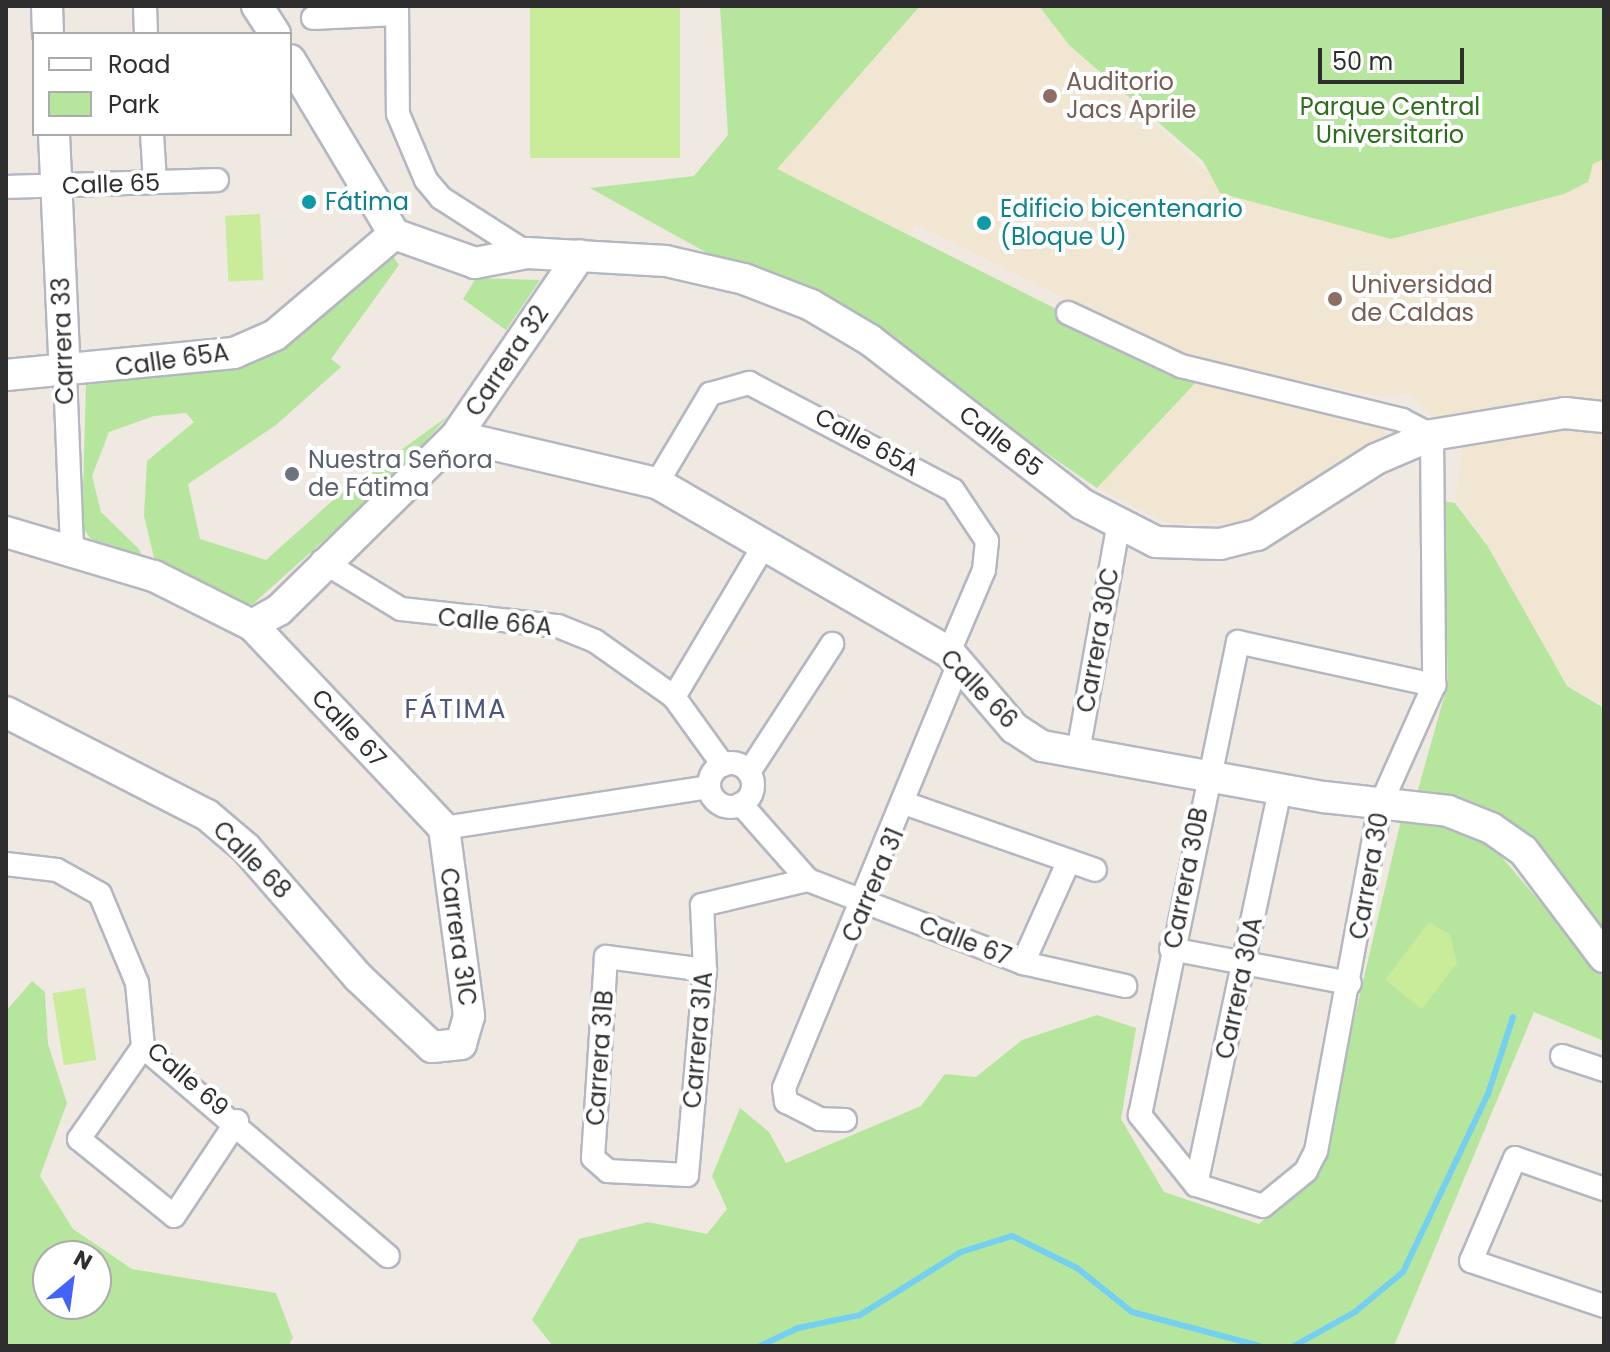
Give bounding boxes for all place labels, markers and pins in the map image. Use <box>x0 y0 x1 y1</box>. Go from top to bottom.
place label: Auditorio Jacs Aprile <box>1066 68 1196 124</box>
marker: Auditorio Jacs Aprile <box>1041 87 1059 105</box>
place label: Fátima <box>325 188 409 216</box>
marker: Fátima <box>300 193 318 211</box>
place label: Edificio bicentenario (Bloque U) <box>1000 195 1243 251</box>
marker: Edificio bicentenario (Bloque U) <box>975 214 993 232</box>
place label: Universidad de Caldas <box>1351 271 1493 327</box>
marker: Universidad de Caldas <box>1326 290 1344 308</box>
place label: Nuestra Señora de Fátima <box>308 446 493 502</box>
marker: Nuestra Señora de Fátima <box>283 465 301 483</box>

